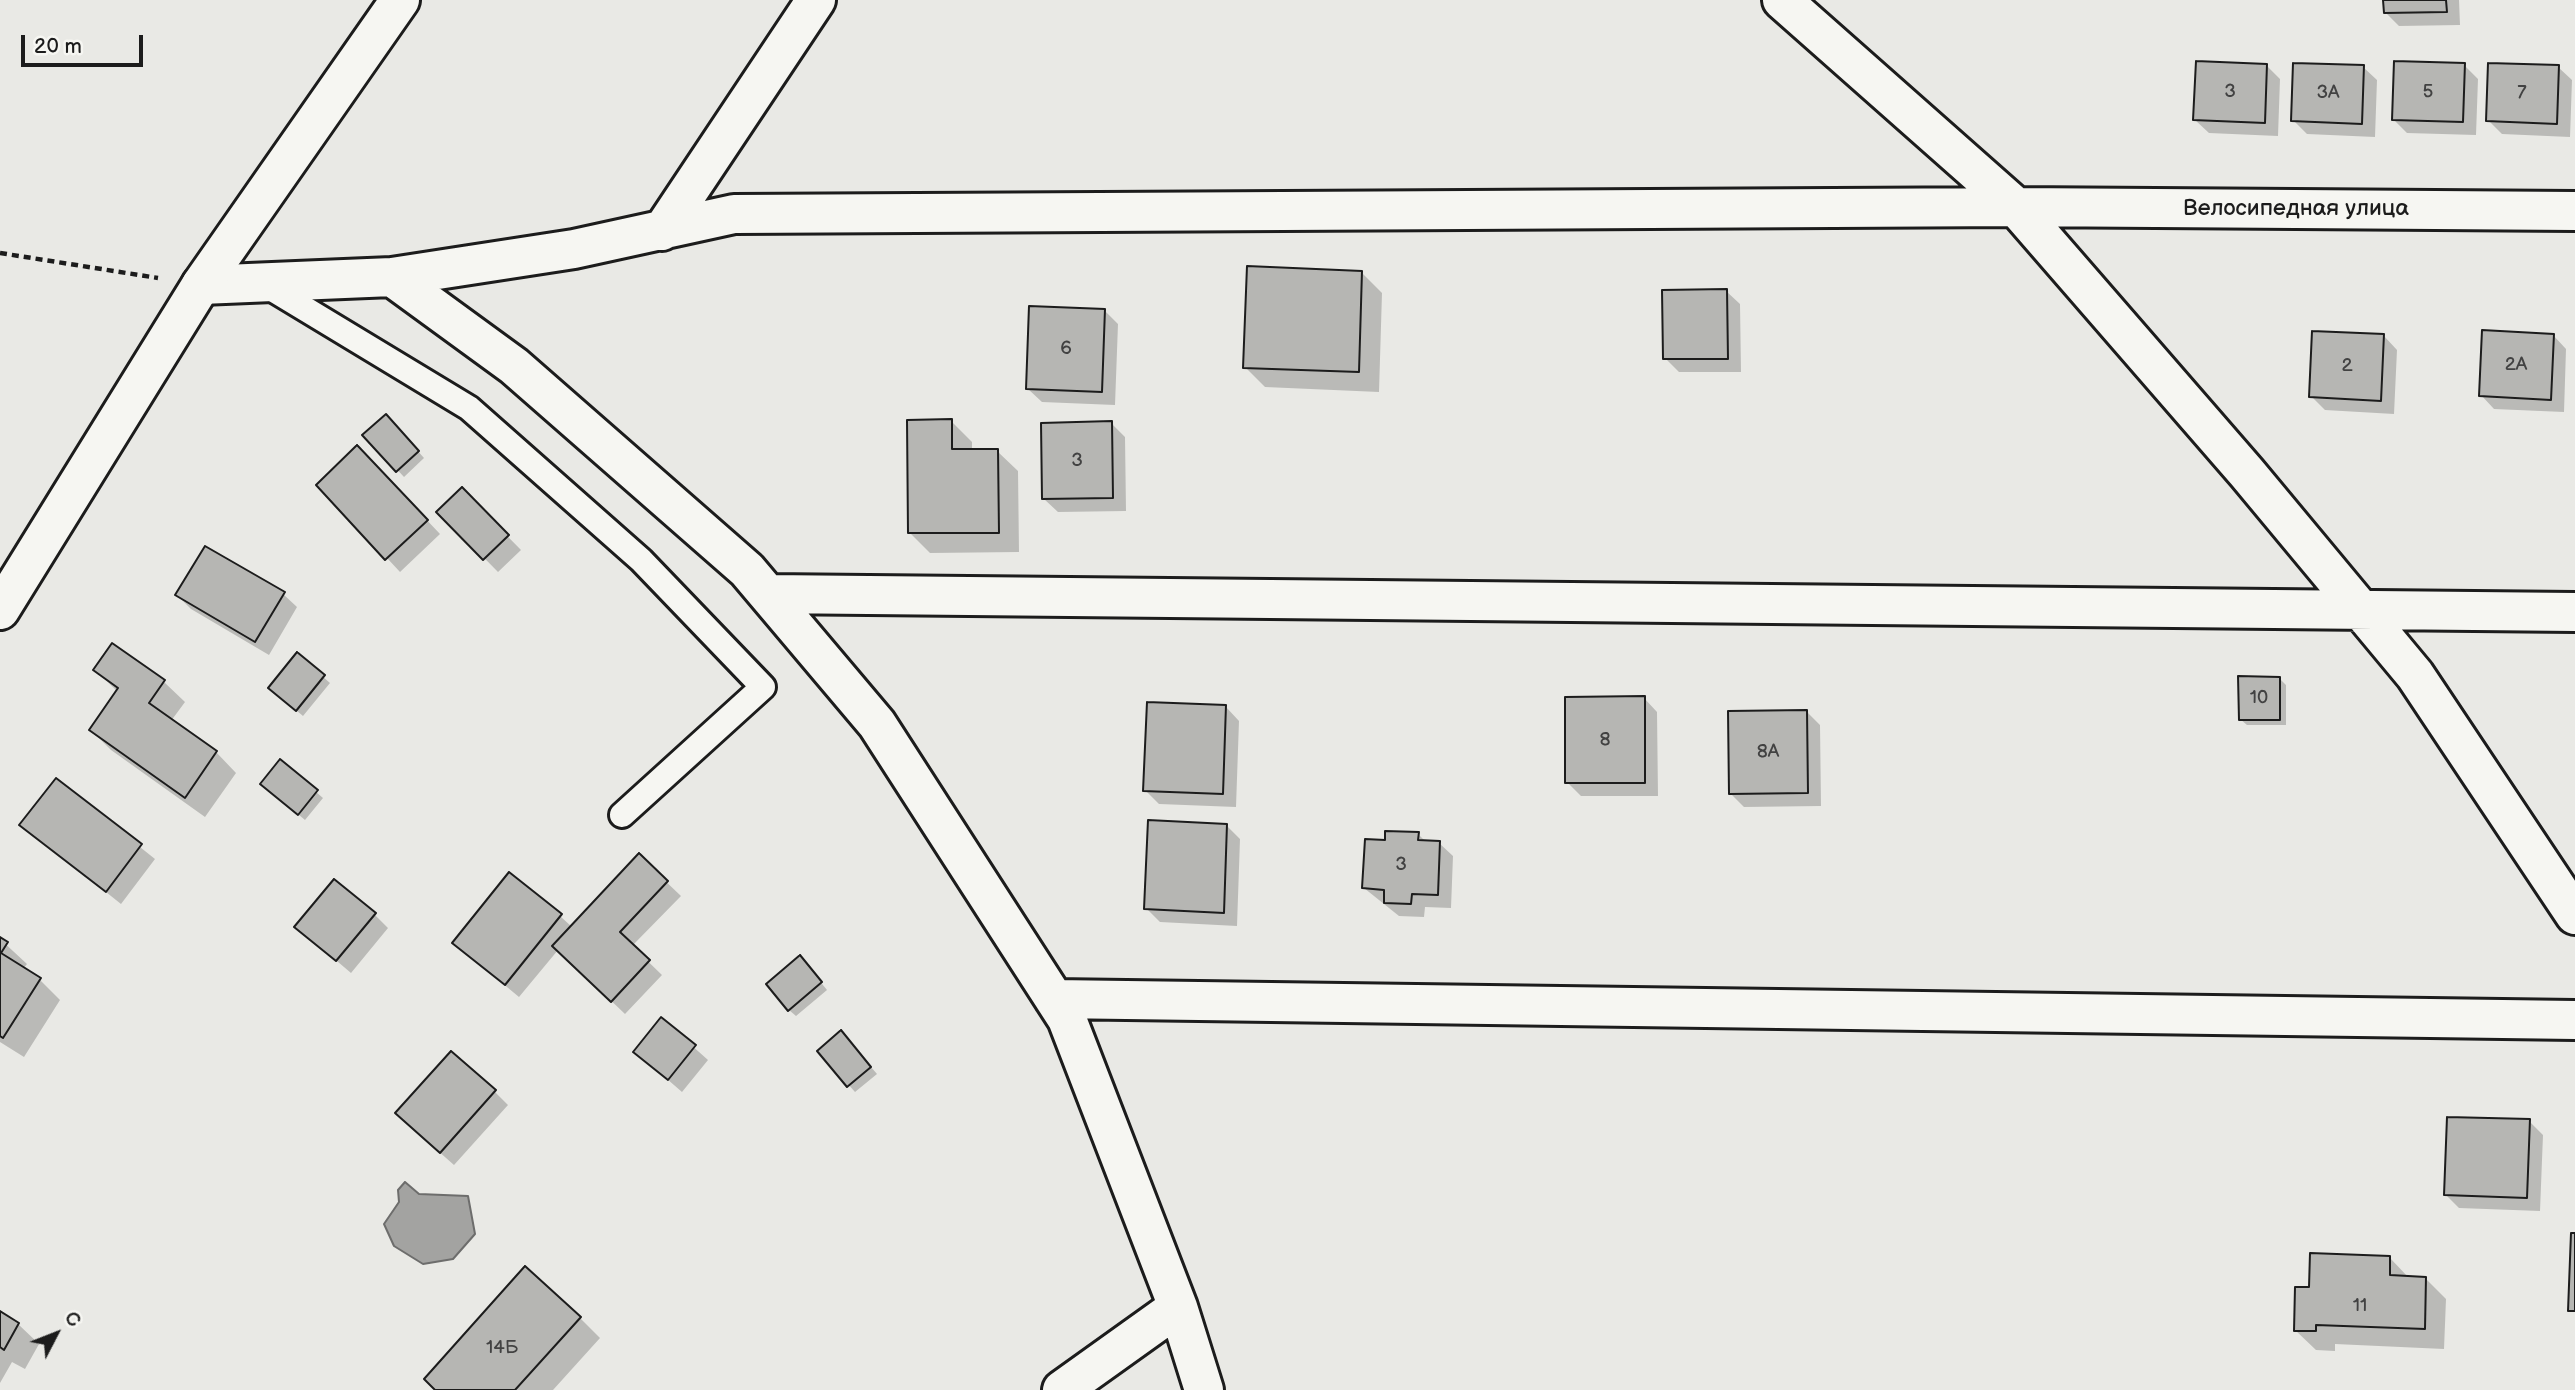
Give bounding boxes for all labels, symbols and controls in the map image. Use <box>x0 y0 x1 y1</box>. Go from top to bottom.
scale bar <box>24 21 147 65</box>
text: 20 m <box>34 34 82 59</box>
house number: 3 <box>2224 81 2236 103</box>
house number: 5 <box>2423 81 2433 103</box>
house number: 3А <box>2316 82 2340 104</box>
house number: 7 <box>2517 82 2527 104</box>
street label: Велосипедная улица <box>2183 195 2409 223</box>
house number: 6 <box>1060 338 1072 360</box>
house number: 2А <box>2505 354 2527 376</box>
house number: 2 <box>2341 355 2353 377</box>
house number: 3 <box>1071 450 1083 472</box>
house number: 10 <box>2250 687 2268 709</box>
house number: 8 <box>1599 729 1611 751</box>
house number: 8А <box>1757 741 1779 763</box>
house number: 3 <box>1395 854 1407 876</box>
house number: 11 <box>2353 1295 2367 1317</box>
north arrow <box>21 1299 91 1369</box>
text: С <box>59 1307 85 1332</box>
house number: 14Б <box>486 1337 518 1359</box>

